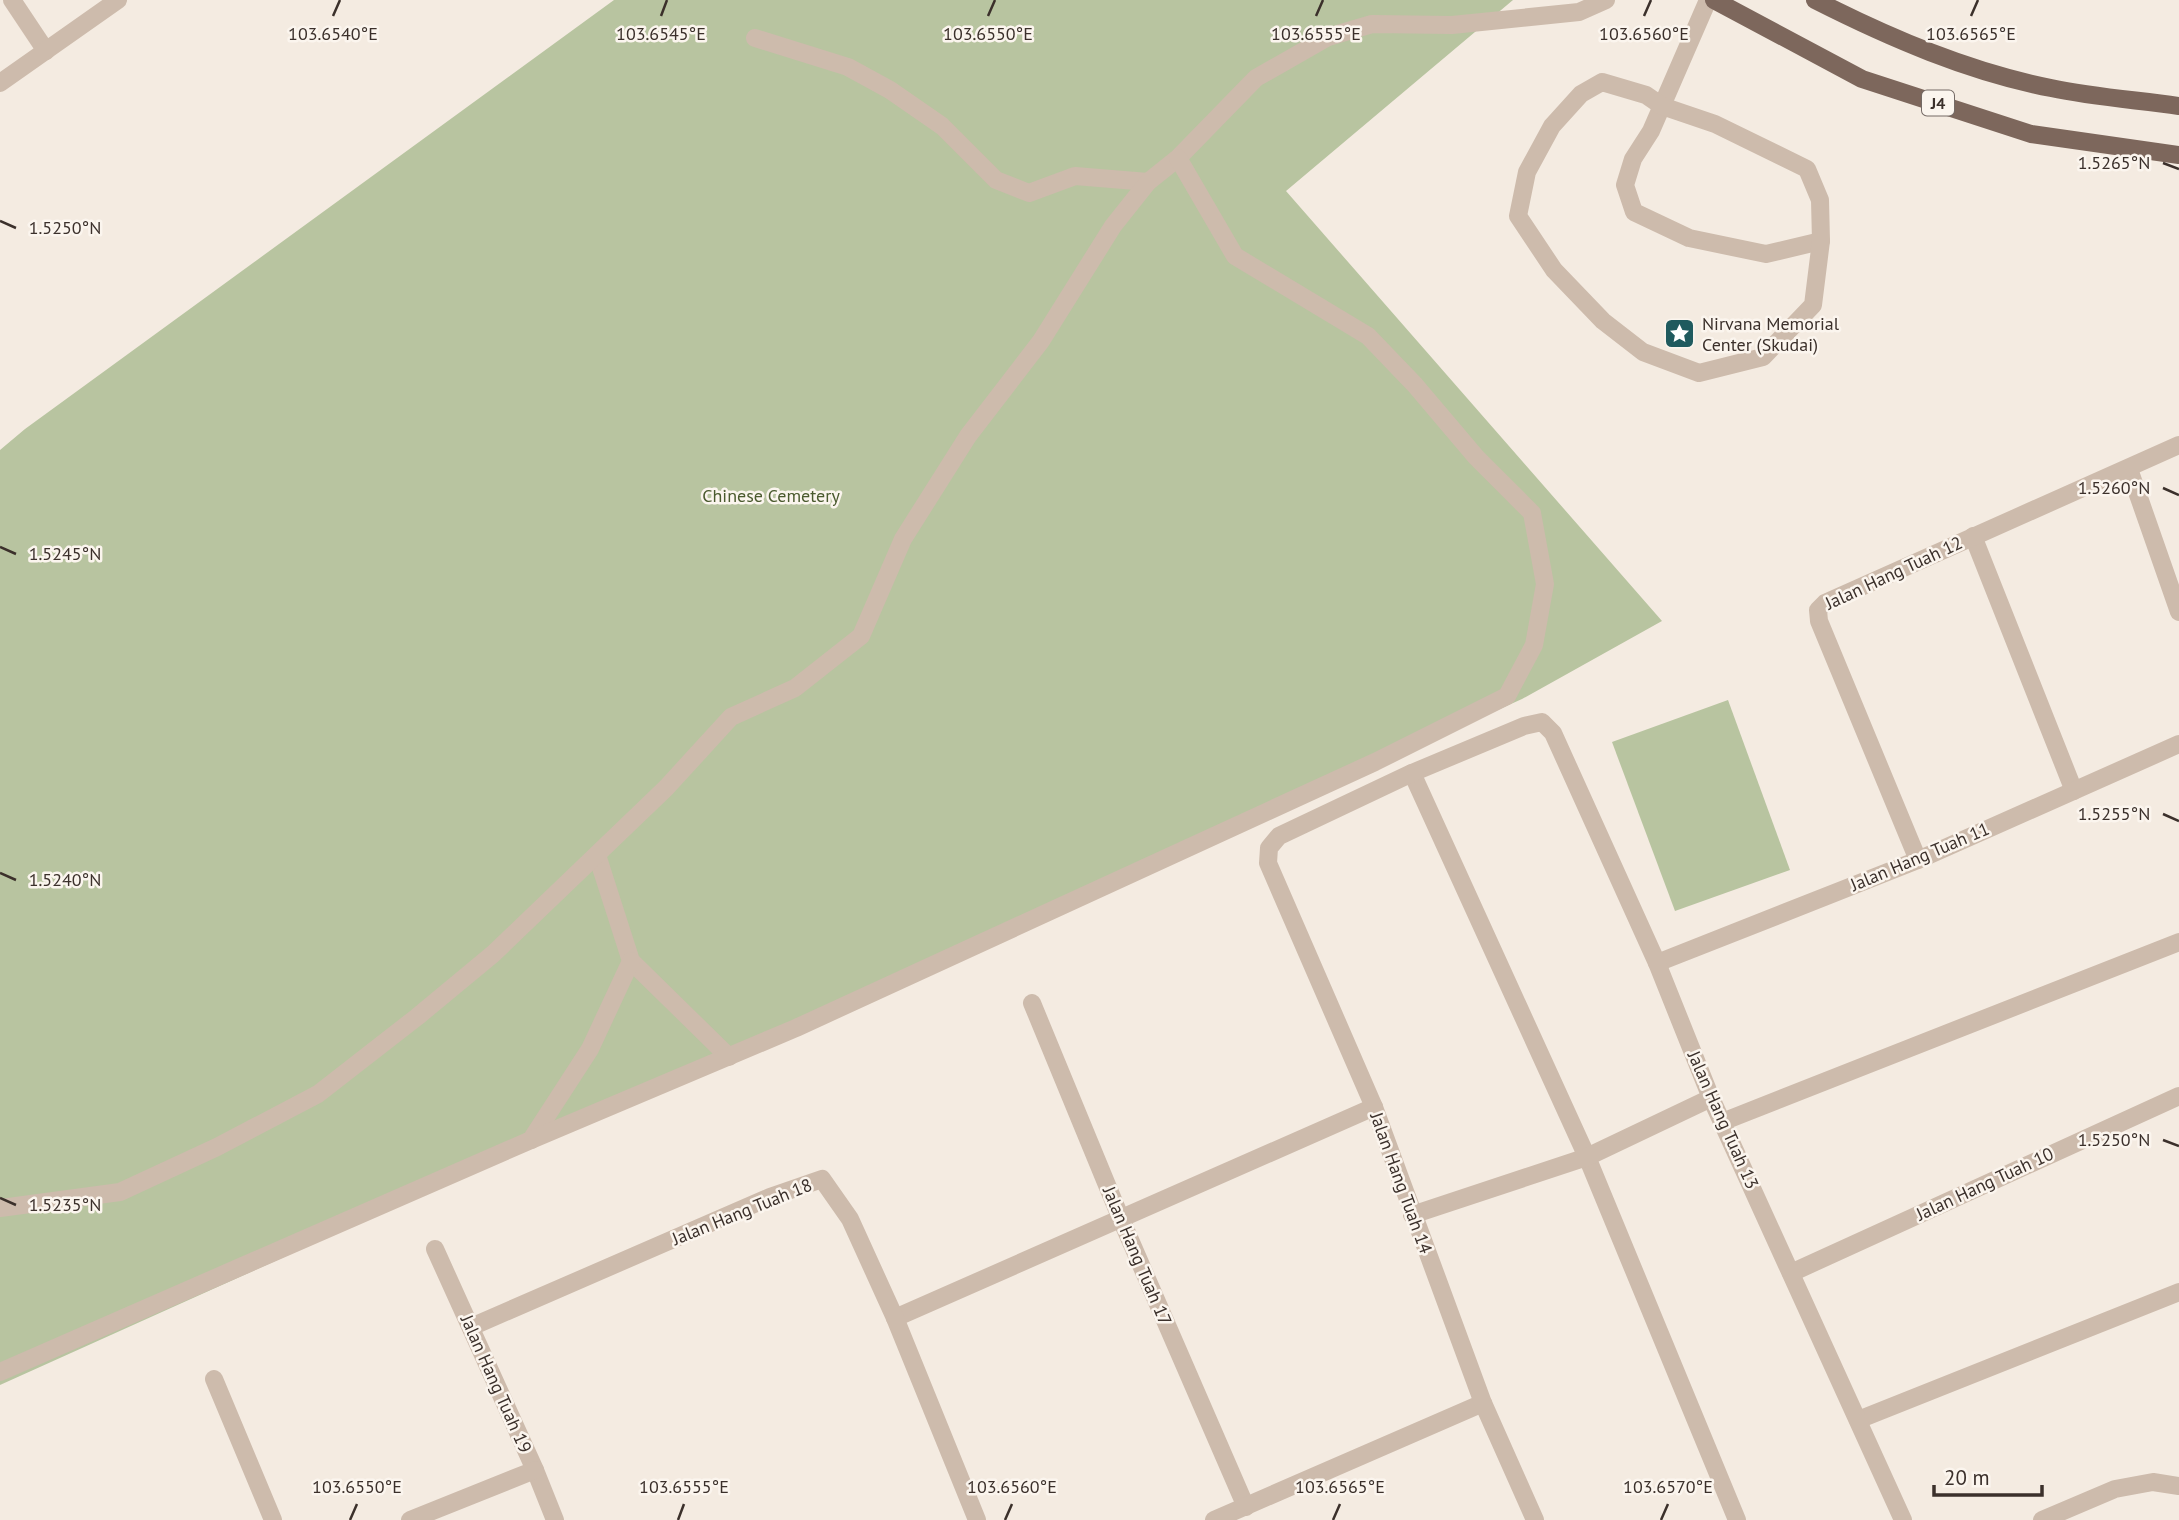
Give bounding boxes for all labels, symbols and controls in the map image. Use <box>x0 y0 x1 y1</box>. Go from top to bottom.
text: 103.6540°E <box>288 22 378 45</box>
text: 103.6545°E <box>616 22 706 45</box>
text: 103.6550°E <box>943 22 1033 45</box>
text: 103.6555°E <box>1271 22 1361 45</box>
text: 103.6560°E <box>1599 22 1689 45</box>
text: 103.6565°E <box>1926 22 2016 45</box>
road number: J4 <box>1922 90 1954 116</box>
text: 1.5265°N <box>2078 151 2150 174</box>
text: 1.5250°N <box>29 216 101 239</box>
place label: Nirvana Memorial Center (Skudai) <box>1702 312 1840 356</box>
place icon: Nirvana Memorial Center (Skudai) <box>1662 317 1696 351</box>
text: 1.5260°N <box>2078 476 2150 499</box>
park label: Chinese Cemetery <box>702 484 840 507</box>
street label: Jalan Hang Tuah 12 <box>1821 531 1966 615</box>
text: 1.5245°N <box>29 542 101 565</box>
text: 1.5255°N <box>2078 802 2150 825</box>
street label: Jalan Hang Tuah 11 <box>1846 817 1993 897</box>
text: 1.5240°N <box>29 868 101 891</box>
street label: Jalan Hang Tuah 13 <box>1682 1046 1764 1192</box>
street label: Jalan Hang Tuah 14 <box>1365 1108 1438 1257</box>
text: 1.5250°N <box>2078 1128 2150 1151</box>
street label: Jalan Hang Tuah 10 <box>1912 1142 2057 1226</box>
street label: Jalan Hang Tuah 18 <box>668 1173 815 1250</box>
street label: Jalan Hang Tuah 17 <box>1097 1182 1177 1329</box>
text: 1.5235°N <box>29 1193 101 1216</box>
street label: Jalan Hang Tuah 19 <box>455 1310 537 1456</box>
scale bar <box>1934 1454 2042 1498</box>
text: 20 m <box>1944 1464 1990 1491</box>
text: 103.6550°E <box>312 1475 402 1498</box>
text: 103.6555°E <box>639 1475 729 1498</box>
text: 103.6560°E <box>967 1475 1057 1498</box>
text: 103.6565°E <box>1295 1475 1385 1498</box>
text: 103.6570°E <box>1623 1475 1713 1498</box>

